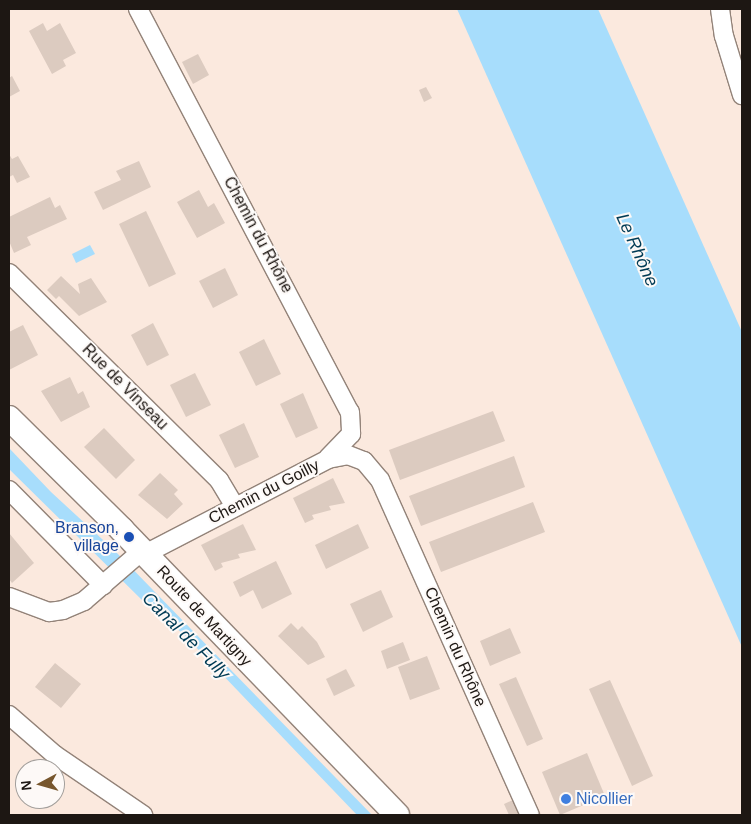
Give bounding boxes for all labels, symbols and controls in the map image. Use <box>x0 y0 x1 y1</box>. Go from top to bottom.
street label: Chemin du Rhône <box>219 174 297 296</box>
water label: Le Rhône <box>611 210 663 290</box>
street label: Rue de Vinseau <box>78 340 172 434</box>
street label: Chemin du Goilly <box>205 456 323 528</box>
place label: Branson, village <box>55 518 119 556</box>
marker: Branson, village <box>123 531 135 543</box>
street label: Route de Martigny <box>152 562 256 670</box>
street label: Chemin du Rhône <box>420 584 490 710</box>
water label: Canal de Fully <box>138 588 234 684</box>
north arrow <box>15 759 65 809</box>
text: N <box>18 780 35 791</box>
place label: Nicollier <box>576 789 633 809</box>
marker: Nicollier <box>560 793 572 805</box>

